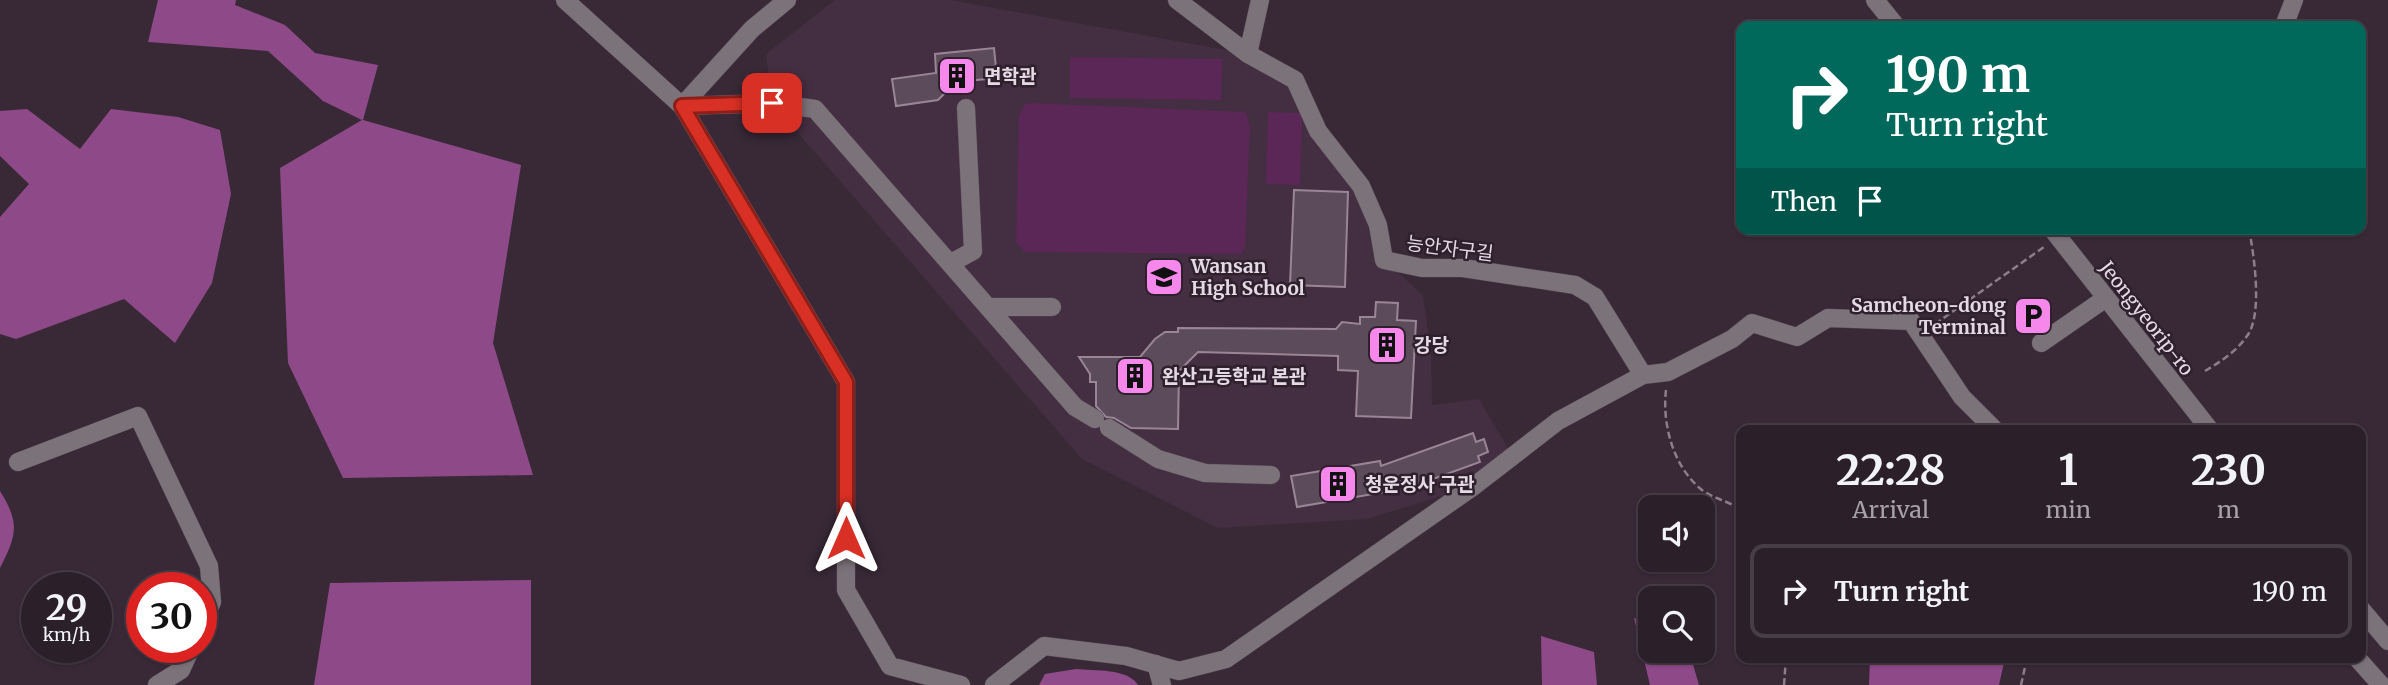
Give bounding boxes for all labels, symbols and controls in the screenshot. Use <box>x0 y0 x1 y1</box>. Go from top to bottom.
text: 190 m <box>1886 44 2030 105</box>
icon: right <box>1771 49 1862 140</box>
building icon: 면학관 <box>936 55 978 97</box>
place label: 면학관 <box>984 64 1037 88</box>
pin <box>742 73 802 133</box>
icon: arrive <box>753 84 791 122</box>
text: Turn right <box>1886 105 2048 145</box>
icon: arrive <box>1851 182 1889 220</box>
text: Then <box>1771 185 1837 218</box>
street label: 능안자구길 <box>1405 231 1495 265</box>
place label: Wansan High School <box>1190 254 1305 300</box>
street label: Jeongyeorip-ro <box>2094 255 2199 380</box>
school or university icon: Wansan High School <box>1143 256 1185 298</box>
place label: Samcheon-dong Terminal <box>1851 293 2006 339</box>
parking icon: Samcheon-dong Terminal <box>2012 295 2054 337</box>
building icon: 강당 <box>1366 324 1408 366</box>
place label: 강당 <box>1414 333 1449 357</box>
building icon: 완산고등학교 본관 <box>1114 355 1156 397</box>
place label: 완산고등학교 본관 <box>1162 364 1307 388</box>
text: 22:28 <box>1836 444 1945 496</box>
text: 1 <box>2058 444 2078 496</box>
text: 230 <box>2191 444 2266 496</box>
building icon: 청운정사 구관 <box>1317 463 1359 505</box>
place label: 청운정사 구관 <box>1365 472 1475 496</box>
map controls <box>1638 495 1715 663</box>
button: sound <box>1638 495 1715 572</box>
text: Arrival <box>1852 495 1929 524</box>
text: min <box>2045 495 2091 524</box>
text: m <box>2217 495 2240 524</box>
position arrow <box>809 501 883 575</box>
speed limit sign: 30 <box>126 572 217 663</box>
icon: right <box>1775 572 1813 610</box>
text: Turn right <box>1834 575 1969 608</box>
text: 190 m <box>2252 575 2327 608</box>
text: 29 <box>46 586 87 630</box>
button: search <box>1638 586 1715 663</box>
text: km/h <box>43 623 90 646</box>

